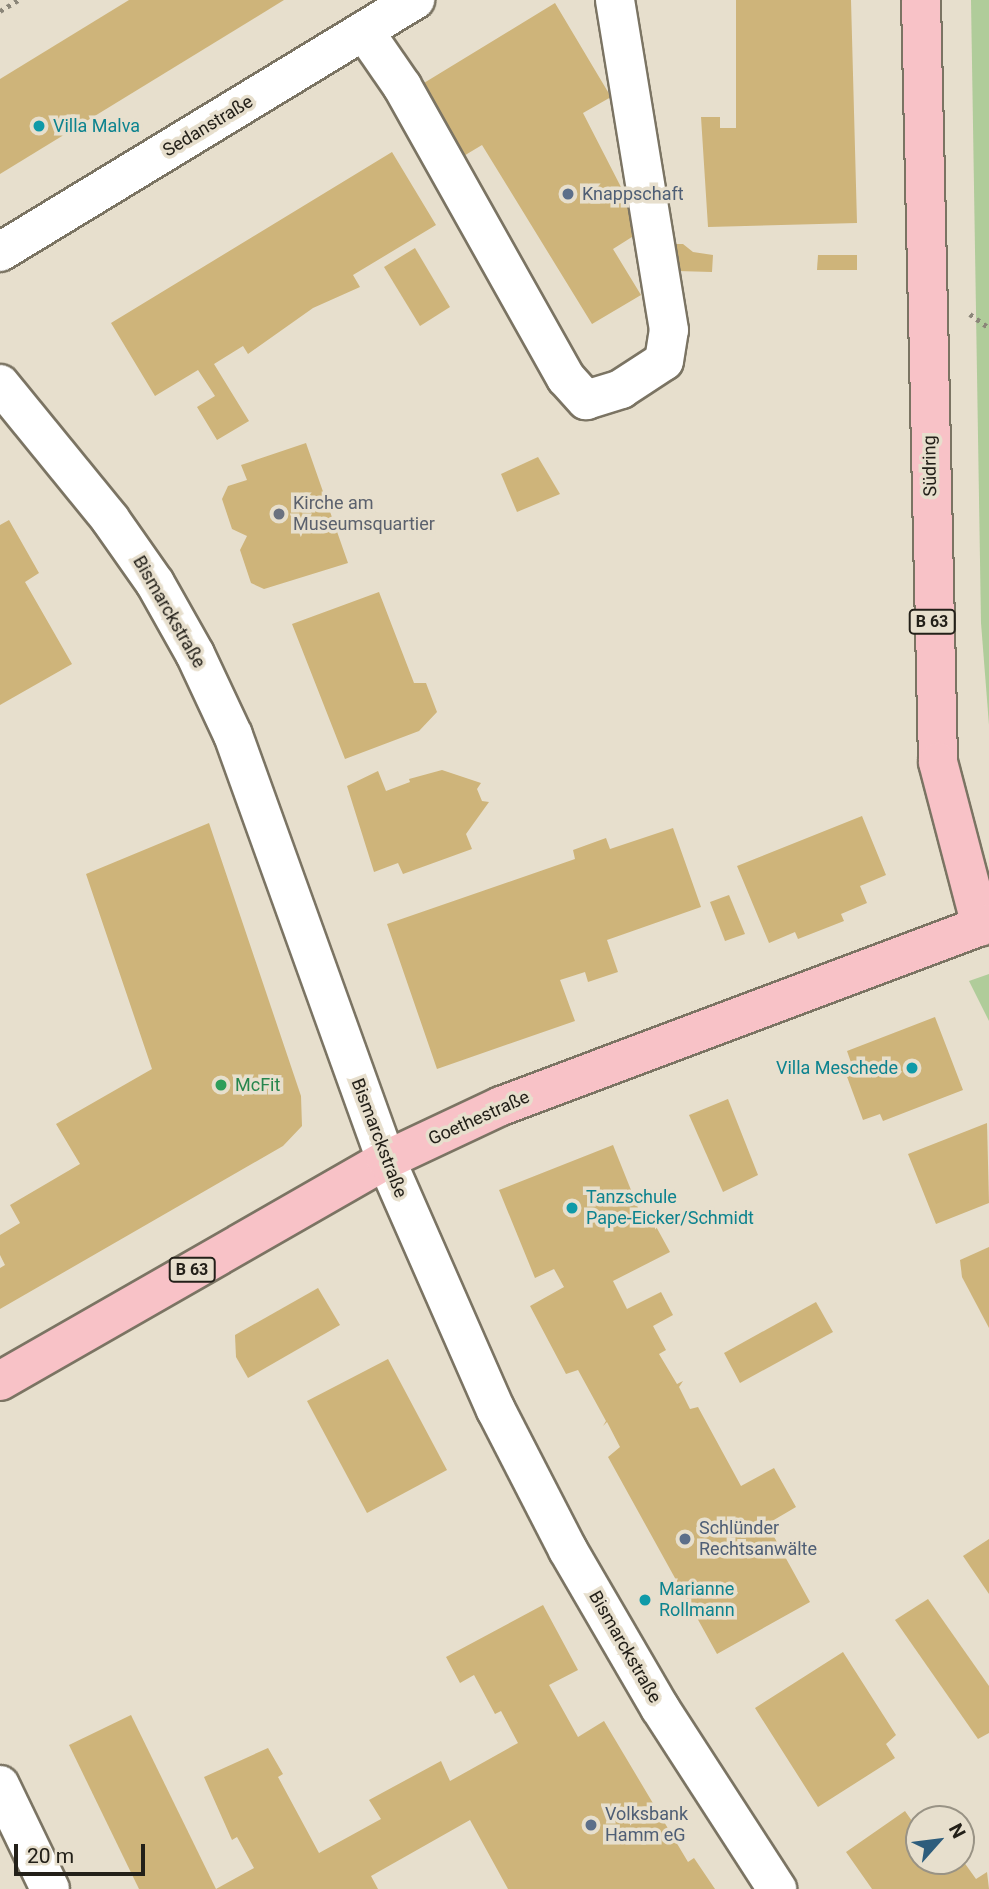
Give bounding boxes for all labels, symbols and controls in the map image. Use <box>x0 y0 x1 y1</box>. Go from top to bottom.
street label: Sedanstraße <box>159 91 257 161</box>
place label: Villa Malva <box>53 115 140 137</box>
marker: Villa Malva <box>31 118 47 134</box>
place label: Knappschaft <box>582 183 684 205</box>
marker: Knappschaft <box>560 186 576 202</box>
street label: Südring <box>919 435 941 497</box>
place label: Kirche am Museumsquartier <box>293 493 435 536</box>
marker: Kirche am Museumsquartier <box>271 506 287 522</box>
street label: Bismarckstraße <box>128 552 210 672</box>
road number: B 63 <box>908 610 956 635</box>
place label: Villa Meschede <box>776 1057 898 1079</box>
marker: Villa Meschede <box>904 1060 920 1076</box>
place label: McFit <box>235 1074 280 1096</box>
street label: Bismarckstraße <box>346 1075 412 1201</box>
marker: McFit <box>213 1077 229 1093</box>
street label: Goethestraße <box>425 1086 533 1150</box>
place label: Tanzschule Pape-Eicker/Schmidt <box>586 1187 754 1230</box>
marker: Tanzschule Pape-Eicker/Schmidt <box>564 1200 580 1216</box>
road number: B 63 <box>168 1258 216 1282</box>
place label: Schlünder Rechtsanwälte <box>699 1518 817 1560</box>
marker: Schlünder Rechtsanwälte <box>677 1531 693 1547</box>
place label: Marianne Rollmann <box>659 1579 735 1622</box>
street label: Bismarckstraße <box>584 1587 666 1707</box>
marker: Marianne Rollmann <box>637 1592 653 1608</box>
place label: Volksbank Hamm eG <box>605 1804 688 1846</box>
north arrow <box>905 1805 975 1875</box>
marker: Volksbank Hamm eG <box>583 1817 599 1833</box>
text: N <box>944 1820 971 1842</box>
scale bar <box>18 1829 149 1873</box>
text: 20 m <box>27 1844 74 1868</box>

